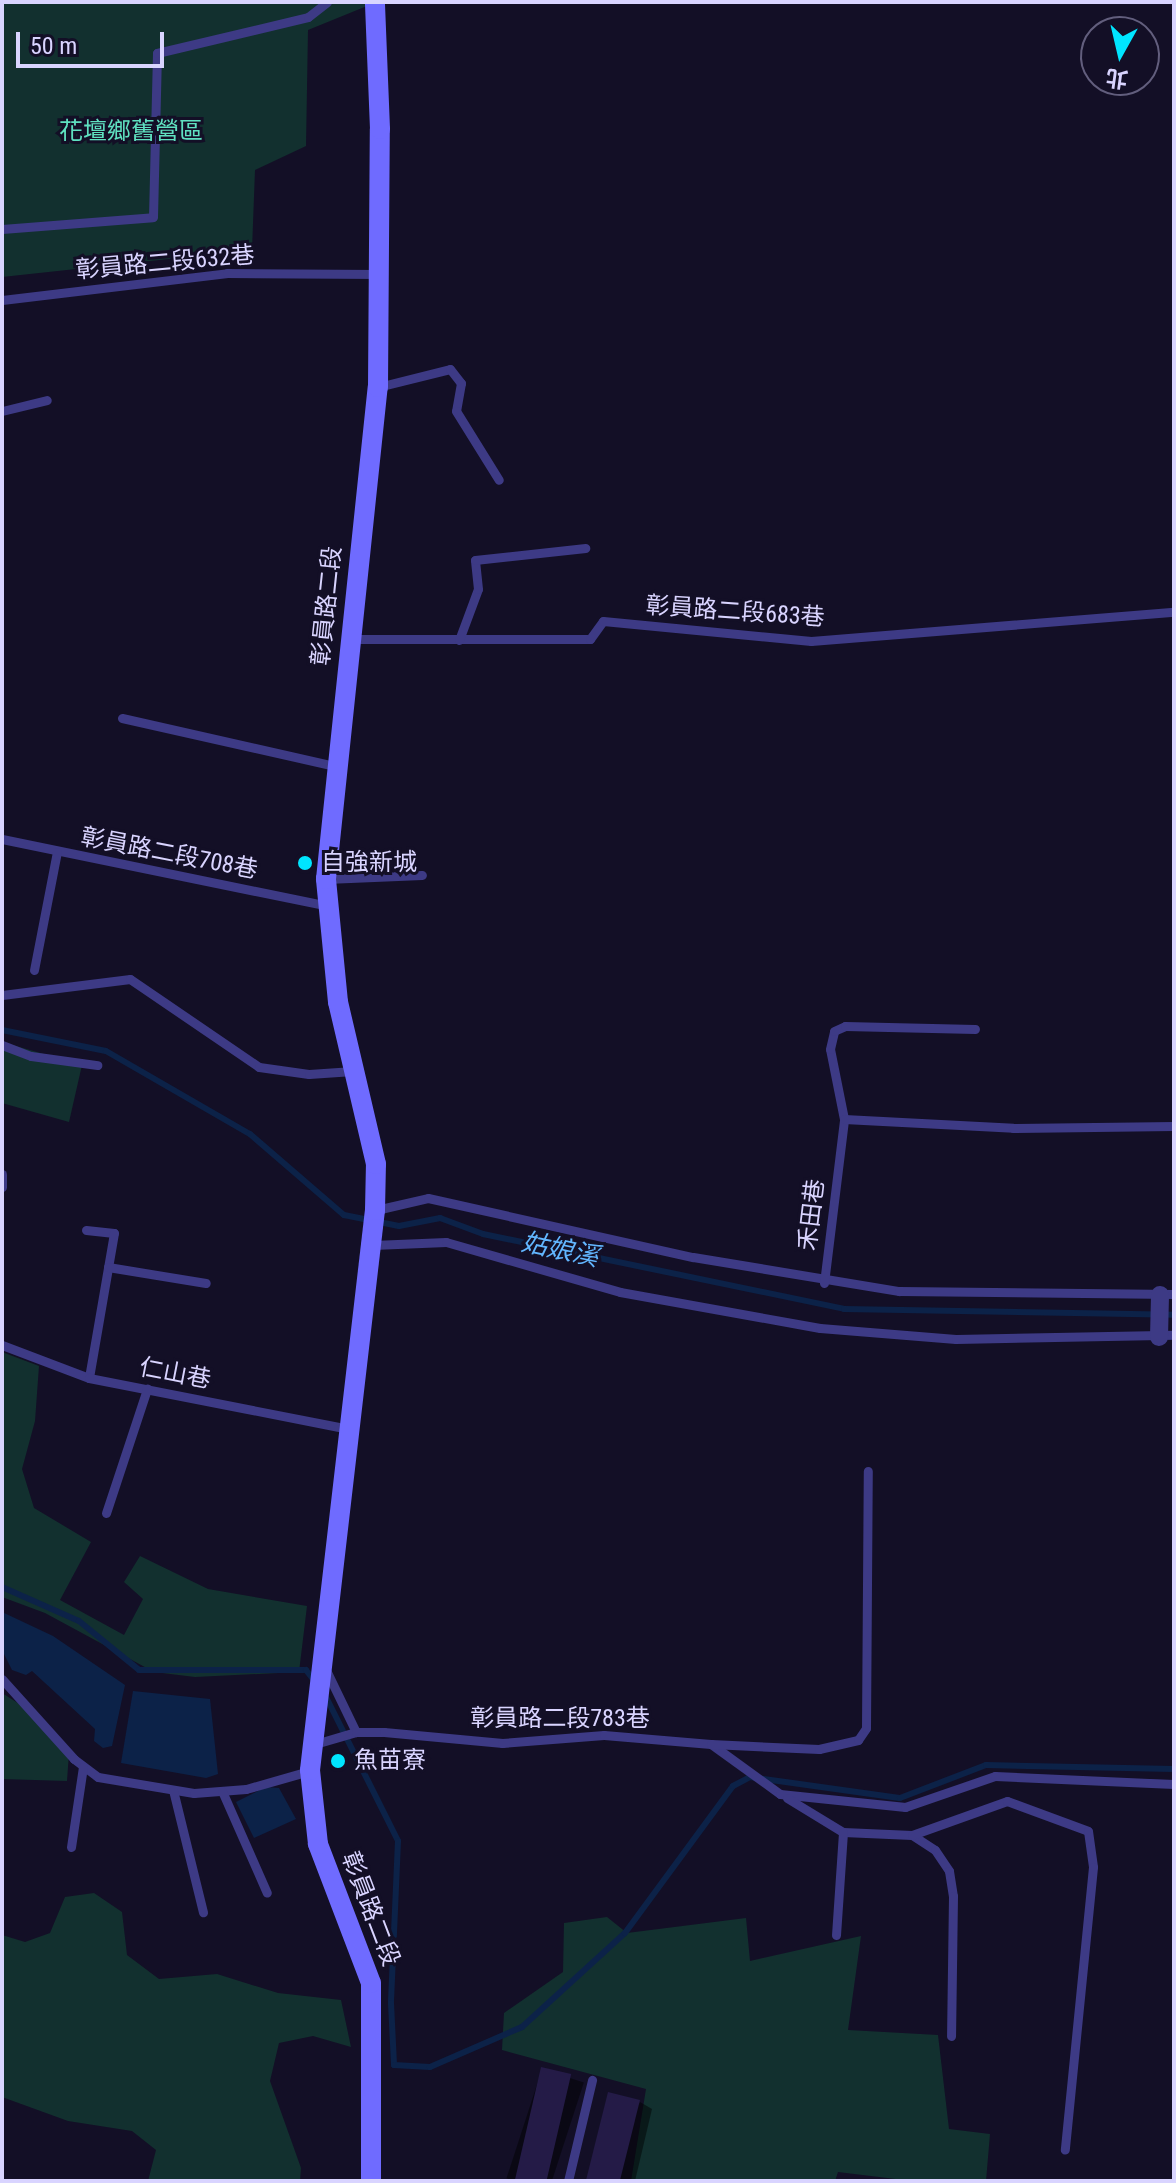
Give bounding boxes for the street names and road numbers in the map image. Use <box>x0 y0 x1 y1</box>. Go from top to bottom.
street label: 彰員路二段632巷 <box>74 241 256 285</box>
street label: 彰員路二段 <box>306 545 348 667</box>
street label: 彰員路二段683巷 <box>644 591 826 633</box>
street label: 彰員路二段708巷 <box>78 823 260 885</box>
street label: 禾田巷 <box>793 1178 831 1252</box>
street label: 仁山巷 <box>137 1353 213 1395</box>
street label: 彰員路二段783巷 <box>470 1705 650 1733</box>
street label: 彰員路二段 <box>335 1848 405 1970</box>

